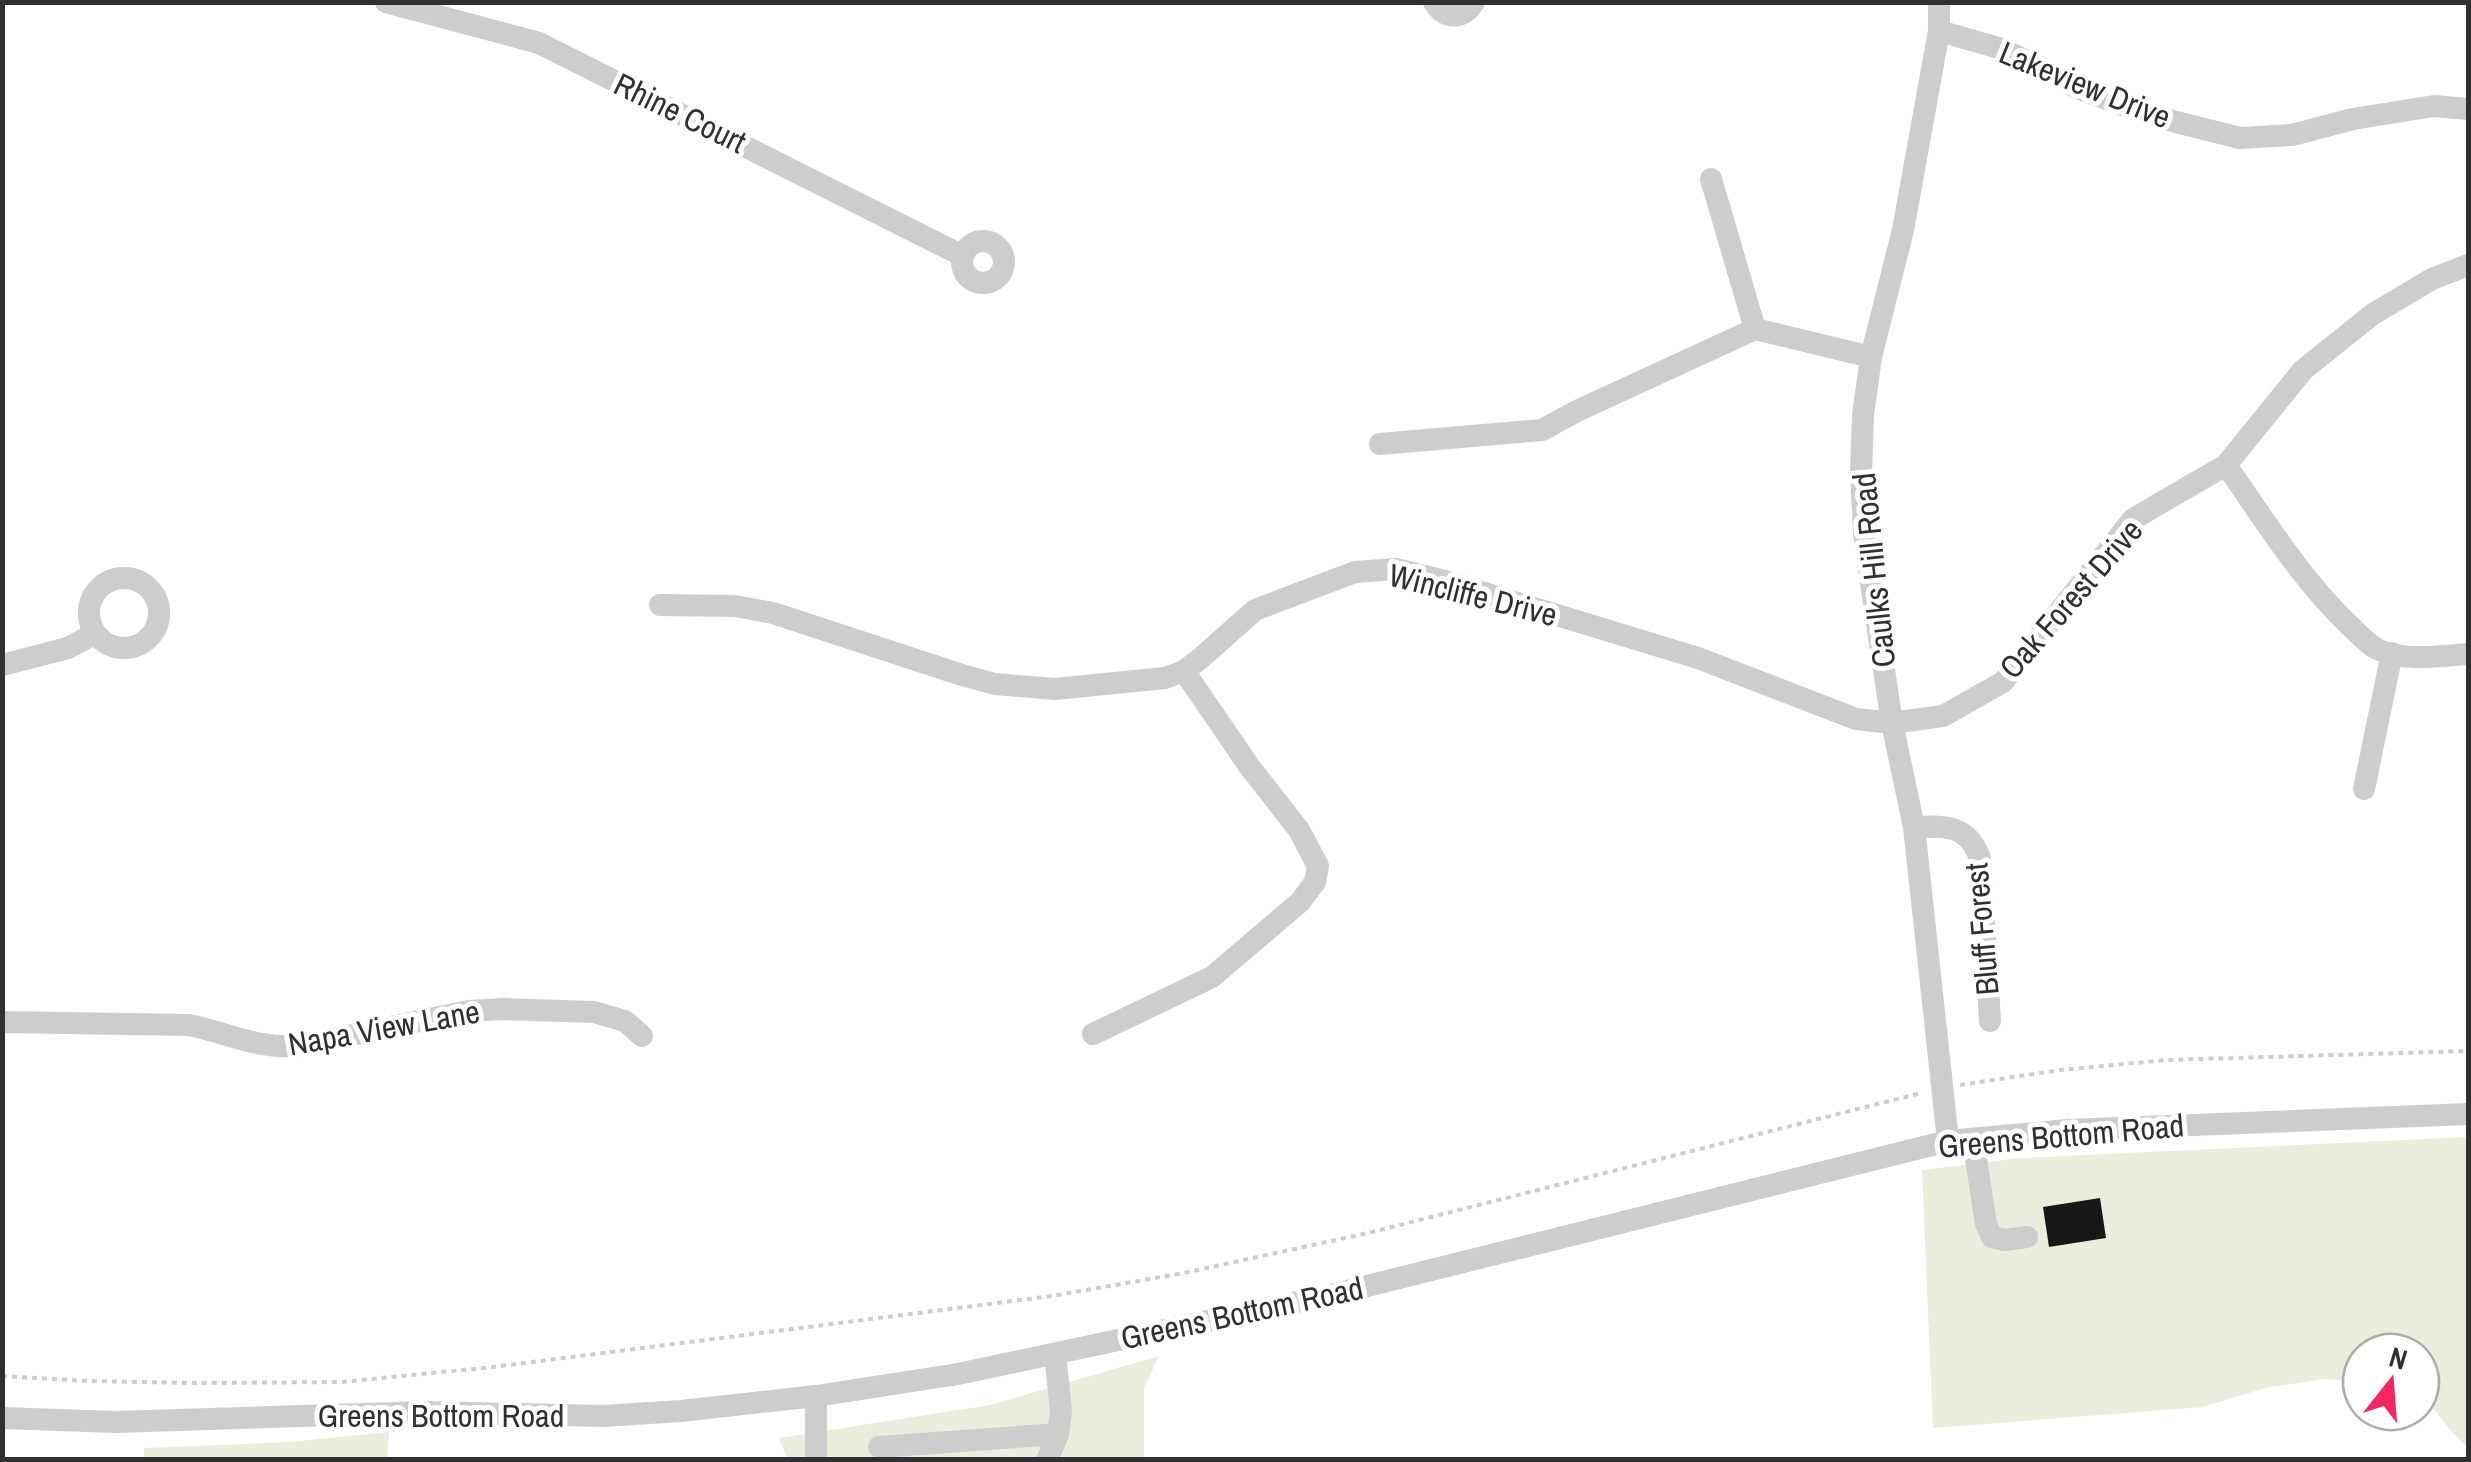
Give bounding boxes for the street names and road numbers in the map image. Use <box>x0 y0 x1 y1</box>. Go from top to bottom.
street label: Lakeview Drive <box>1993 31 2177 138</box>
street label: Rhine Court <box>607 62 753 163</box>
street label: Caulks Hill Road <box>1842 471 1905 669</box>
street label: Oak Forest Drive <box>1989 510 2152 688</box>
street label: Wincliffe Drive <box>1385 553 1562 636</box>
street label: Bluff Forest <box>1954 861 2009 997</box>
street label: Napa View Lane <box>285 990 483 1065</box>
street label: Greens Bottom Road <box>1936 1103 2186 1168</box>
street label: Greens Bottom Road <box>1117 1266 1367 1359</box>
street label: Greens Bottom Road <box>318 1394 564 1437</box>

